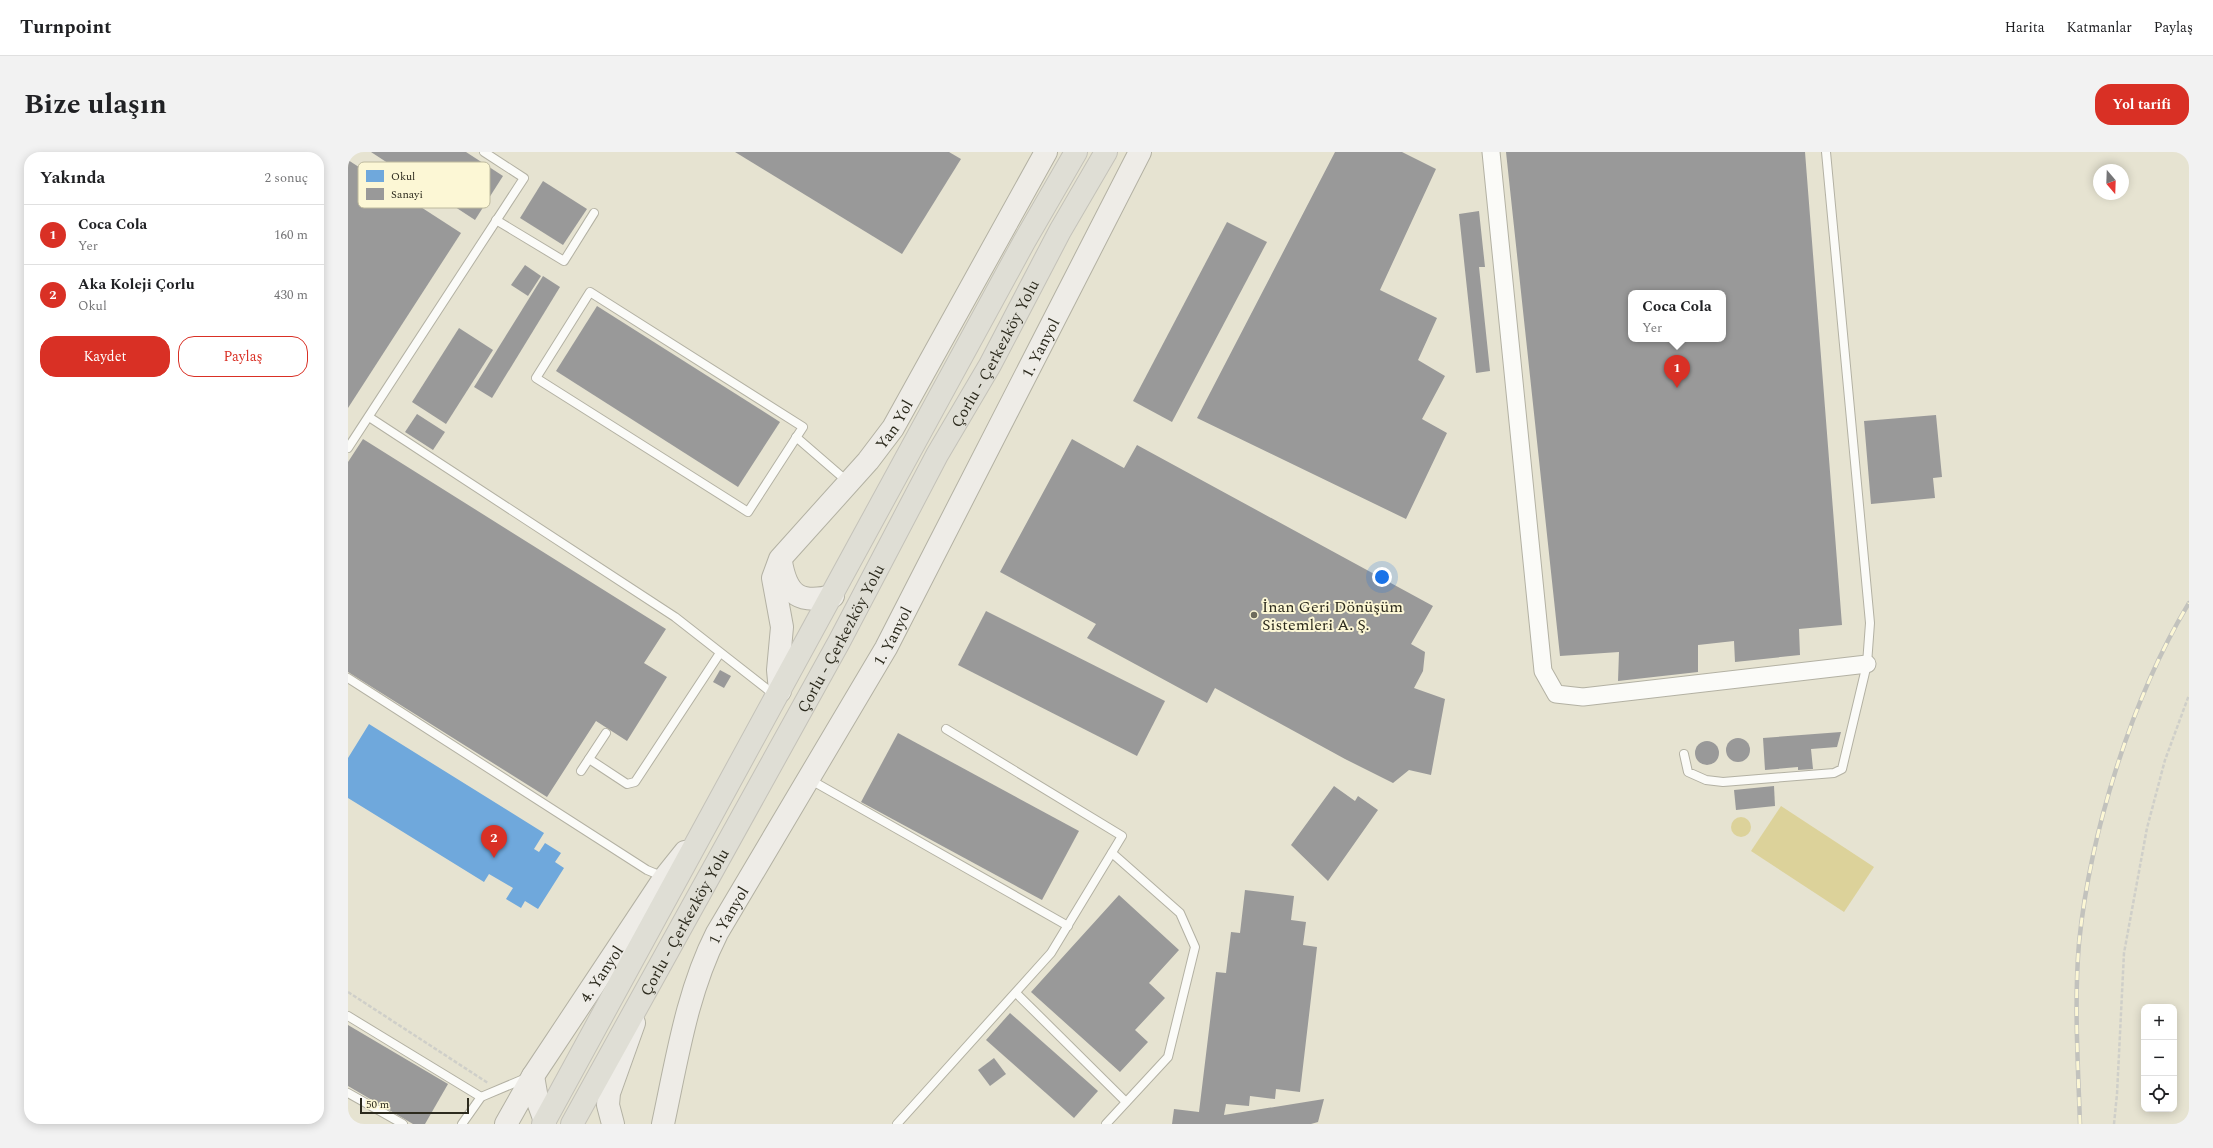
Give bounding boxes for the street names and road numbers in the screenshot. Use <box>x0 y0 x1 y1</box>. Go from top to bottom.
street label: Çorlu - Çerkezköy Yolu <box>945 275 1046 432</box>
street label: 1. Yanyol <box>1015 314 1066 382</box>
street label: Yan Yol <box>870 395 919 455</box>
street label: Çorlu - Çerkezköy Yolu <box>791 560 891 717</box>
street label: 1. Yanyol <box>867 602 918 671</box>
street label: Çorlu - Çerkezköy Yolu <box>634 844 735 1001</box>
street label: 1. Yanyol <box>702 882 755 949</box>
street label: 4. Yanyol <box>574 941 630 1008</box>

